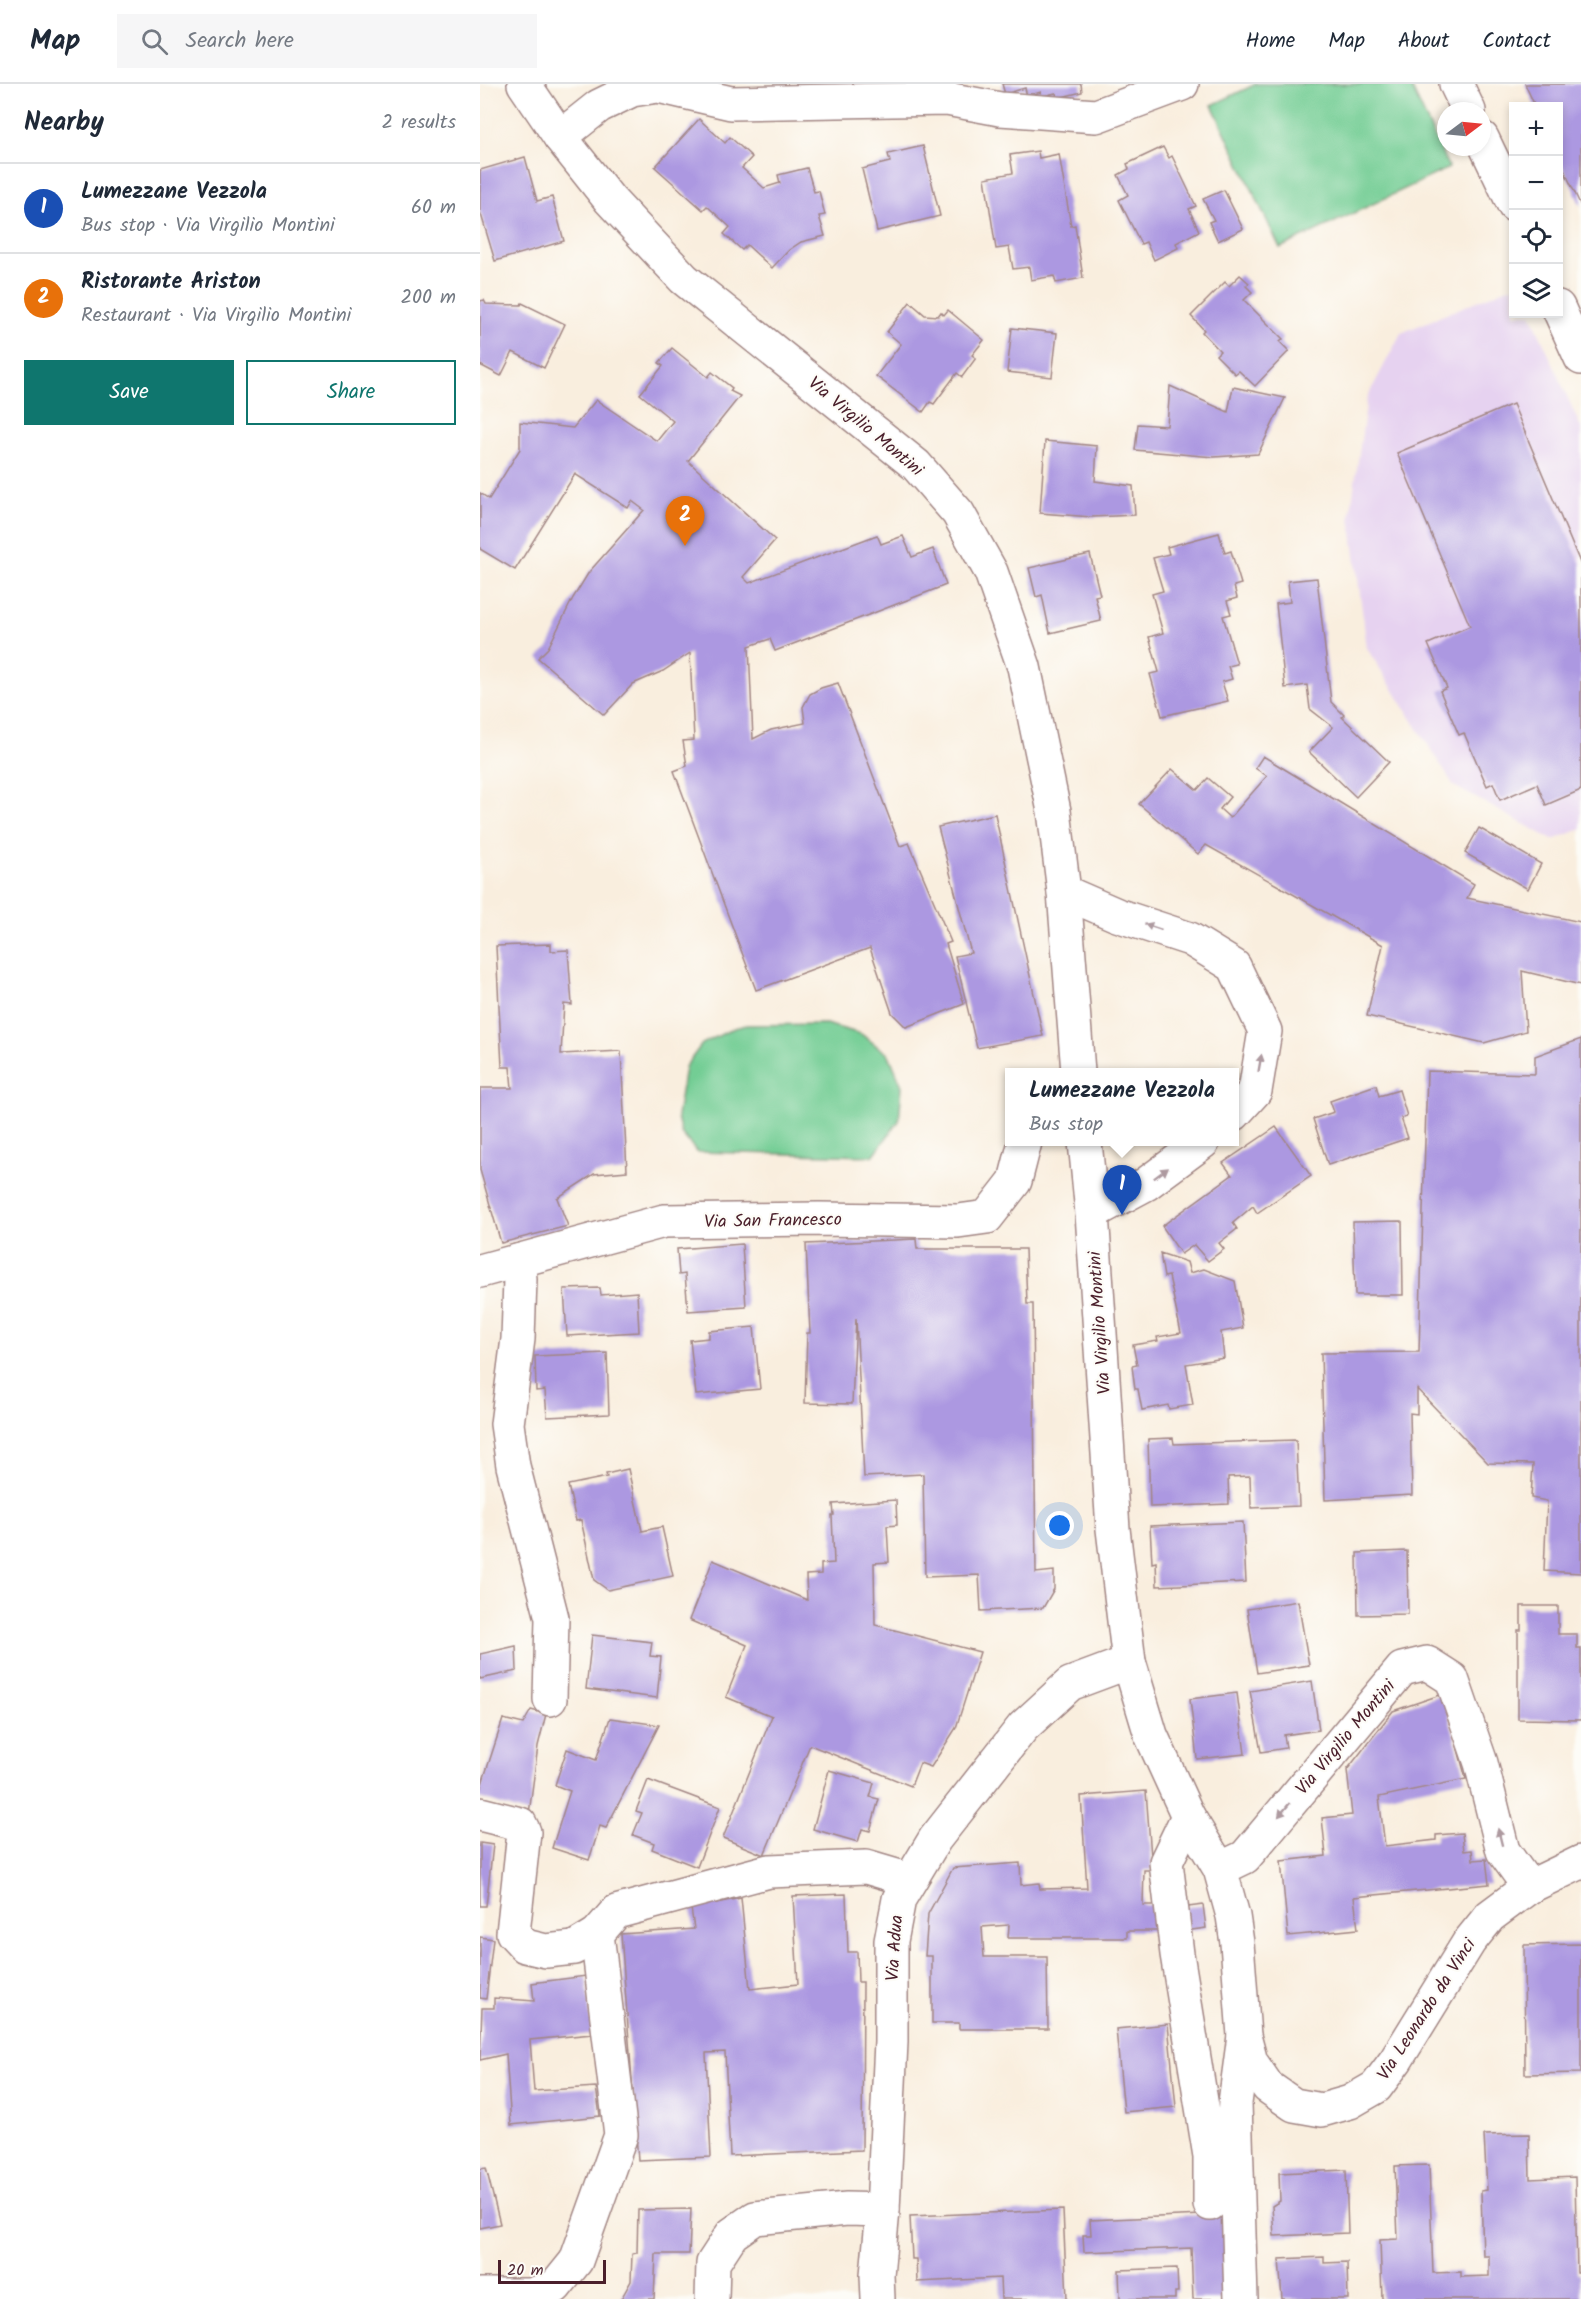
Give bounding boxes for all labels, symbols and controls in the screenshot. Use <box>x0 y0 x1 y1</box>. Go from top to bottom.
search box <box>117 14 537 68</box>
text: Map <box>30 19 81 64</box>
text: Search here <box>186 24 294 59</box>
icon: search <box>138 25 171 58</box>
text: Home <box>1246 25 1295 58</box>
text: Map <box>1328 25 1365 58</box>
text: About <box>1398 25 1449 58</box>
text: Contact <box>1482 25 1551 58</box>
text: Nearby <box>24 102 104 144</box>
north arrow <box>1437 102 1491 156</box>
map controls <box>1509 102 1563 318</box>
button: + <box>1509 102 1563 156</box>
text: 2 results <box>381 107 456 139</box>
button: − <box>1509 156 1563 210</box>
text: Lumezzane Vezzola <box>81 175 267 210</box>
text: 1 <box>40 192 47 224</box>
text: 60 m <box>411 192 456 224</box>
text: Bus stop · Via Virgilio Montini <box>81 210 335 242</box>
button: locate <box>1509 210 1563 264</box>
button: layers <box>1509 264 1563 318</box>
text: Ristorante Ariston <box>81 265 261 300</box>
text: 2 <box>38 282 49 314</box>
text: 200 m <box>400 282 456 314</box>
text: Restaurant · Via Virgilio Montini <box>81 300 351 332</box>
button: Save <box>24 360 234 425</box>
button: Share <box>246 360 456 425</box>
street label: Via Virgilio Montini <box>801 370 930 485</box>
pin: 2 <box>666 496 704 546</box>
one-way arrow <box>1144 921 1162 931</box>
one-way arrow <box>1255 1054 1264 1073</box>
popup <box>1005 1068 1239 1146</box>
text: Lumezzane Vezzola <box>1029 1074 1215 1109</box>
text: Bus stop <box>1029 1109 1103 1141</box>
pin: 1 <box>1102 1166 1142 1215</box>
one-way arrow <box>1152 1167 1168 1179</box>
street label: Via San Francesco <box>704 1206 842 1237</box>
street label: Via Virgilio Montini <box>1081 1250 1120 1395</box>
your location <box>1045 1511 1074 1540</box>
street label: Via Virgilio Montini <box>1289 1673 1404 1802</box>
one-way arrow <box>1278 1802 1291 1817</box>
one-way arrow <box>1495 1828 1504 1846</box>
street label: Via Adua <box>879 1914 912 1982</box>
street label: Via Leonardo da Vinci <box>1370 1932 1485 2087</box>
scale bar <box>498 2257 606 2284</box>
text: 20 m <box>507 2258 543 2283</box>

